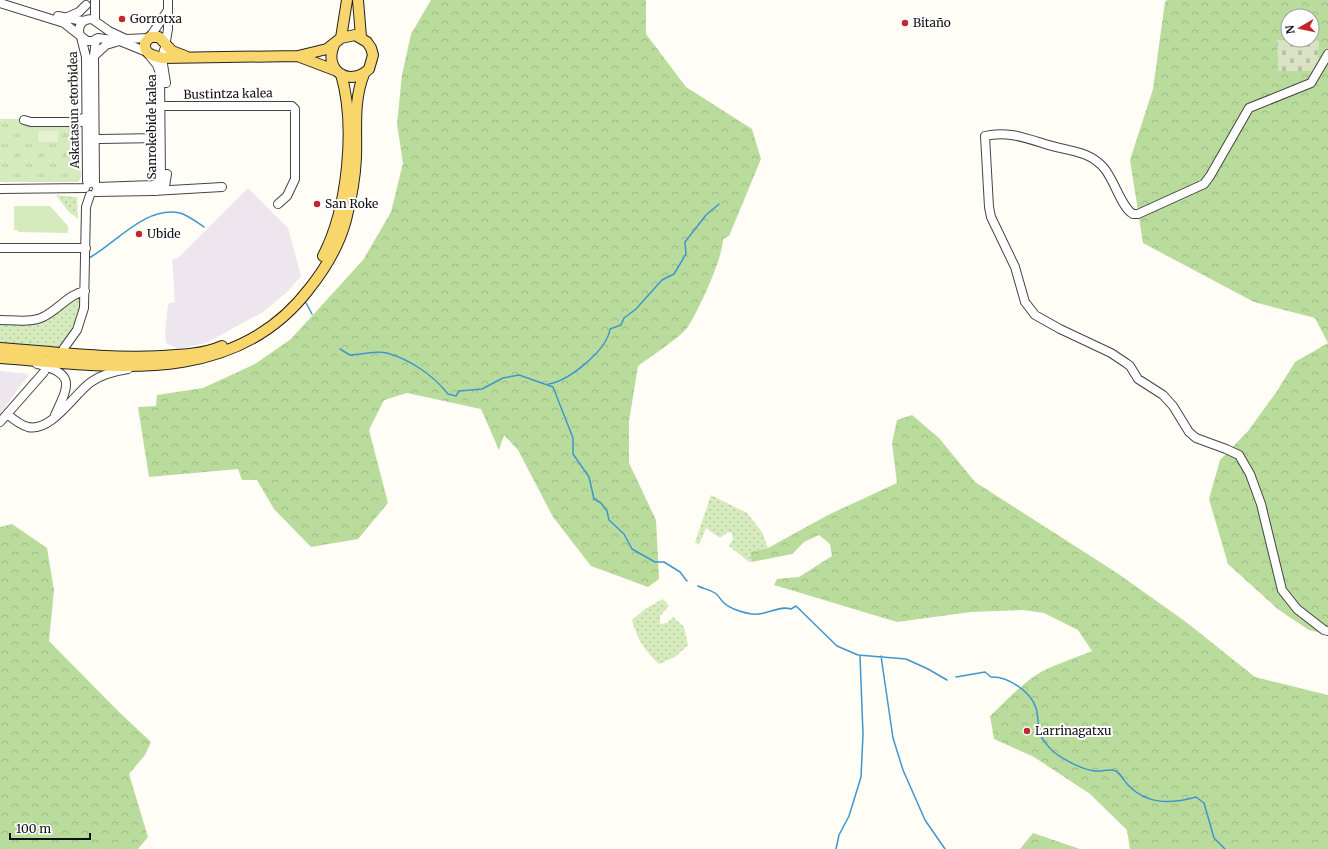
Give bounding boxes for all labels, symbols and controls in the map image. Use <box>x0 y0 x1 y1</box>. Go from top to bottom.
north arrow <box>1280 8 1320 48</box>
place label: Gorrotxa <box>130 11 183 26</box>
marker: Gorrotxa <box>117 14 127 24</box>
place label: Bitaño <box>913 15 951 30</box>
marker: Bitaño <box>900 18 910 28</box>
text: N <box>1282 24 1298 35</box>
street label: Askatasun etorbidea <box>65 51 82 170</box>
street label: Sanrokebide kalea <box>144 74 159 180</box>
street label: Bustintza kalea <box>183 85 273 102</box>
place label: San Roke <box>325 196 378 211</box>
marker: San Roke <box>312 199 322 209</box>
place label: Ubide <box>147 226 181 241</box>
marker: Ubide <box>134 229 144 239</box>
place label: Larrinagatxu <box>1035 723 1112 738</box>
marker: Larrinagatxu <box>1022 726 1032 736</box>
scale bar <box>10 815 90 841</box>
text: 100 m <box>16 821 51 836</box>

